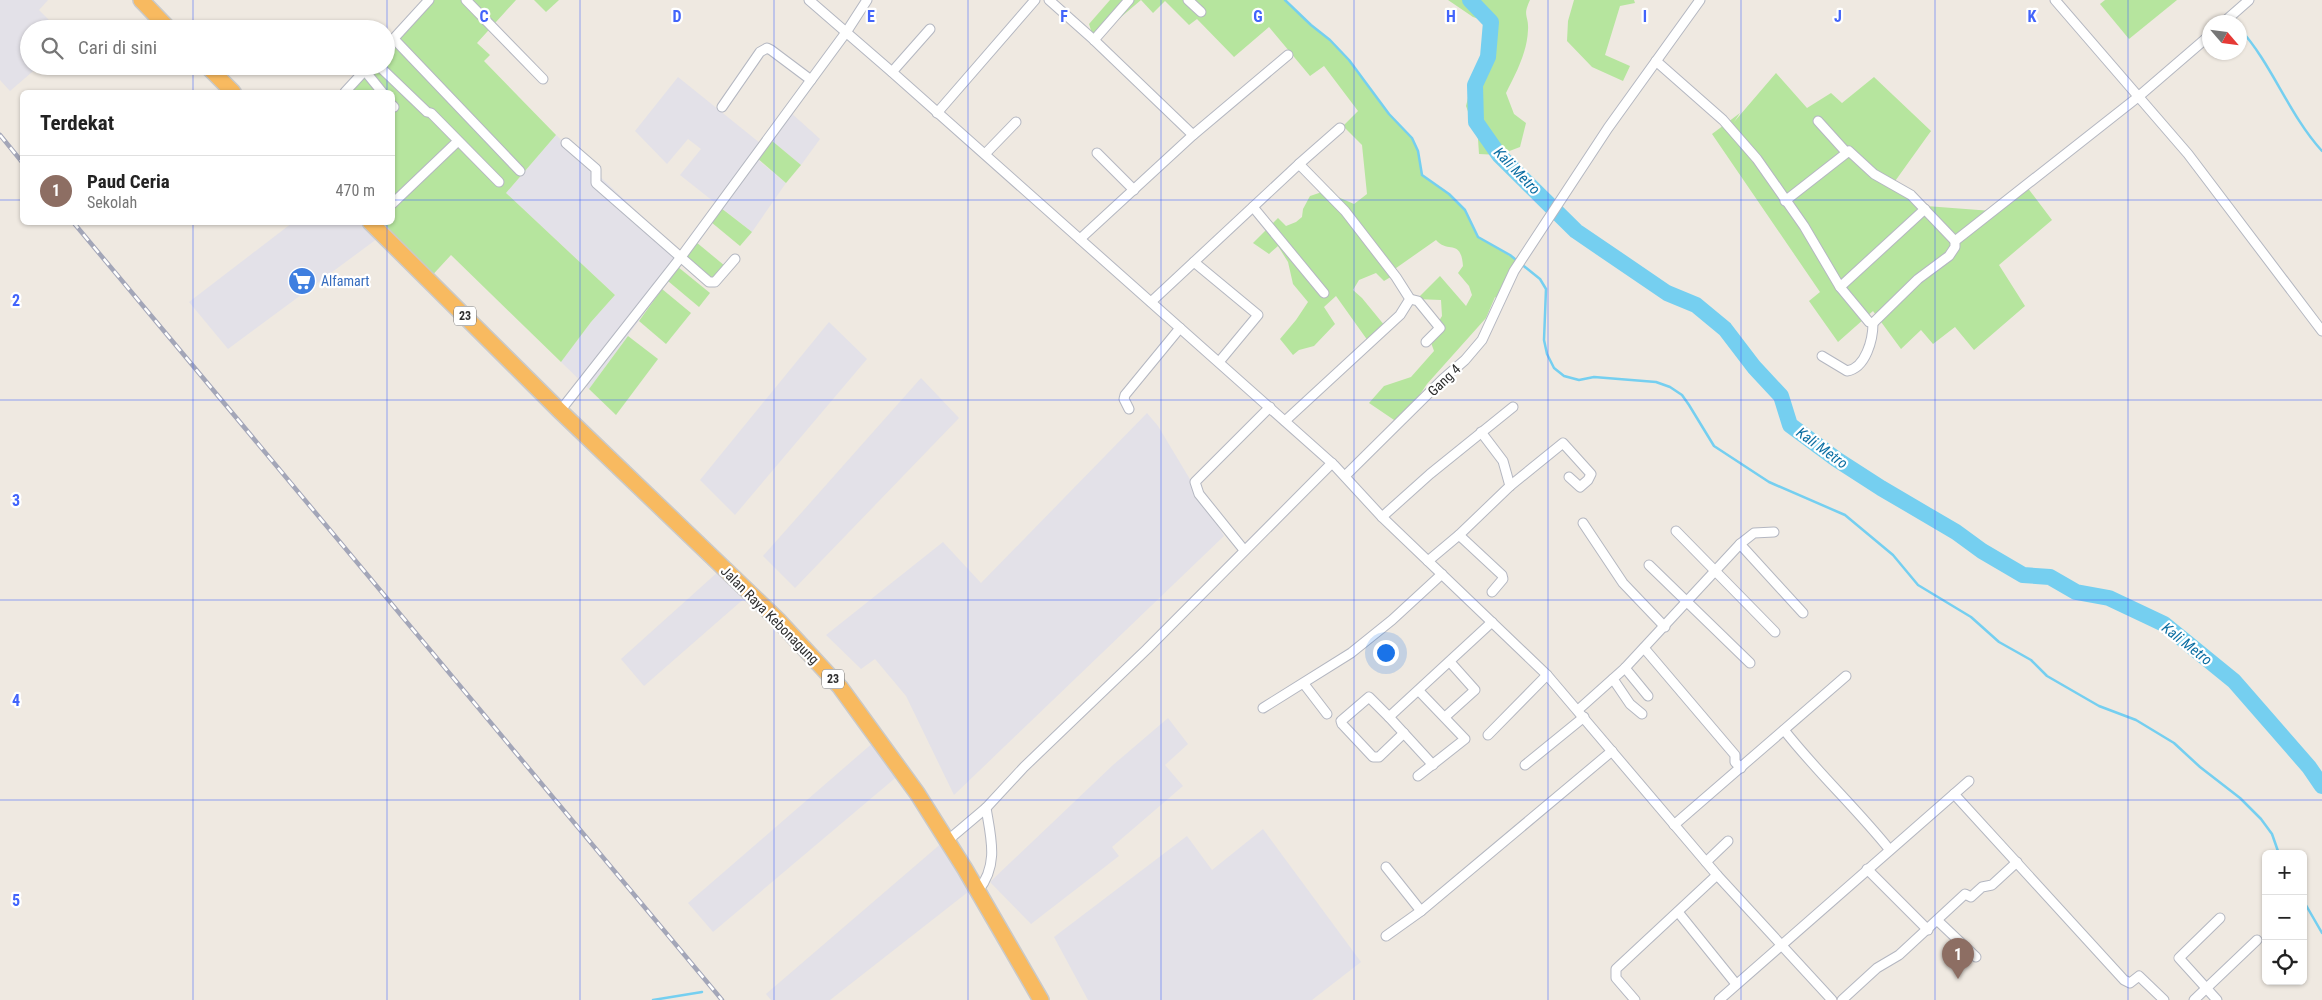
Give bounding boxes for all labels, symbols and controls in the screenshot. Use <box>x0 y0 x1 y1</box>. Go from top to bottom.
text: C <box>479 7 489 26</box>
text: D <box>672 7 682 26</box>
text: E <box>867 7 875 26</box>
text: F <box>1060 7 1068 26</box>
text: G <box>1253 7 1263 26</box>
text: H <box>1446 7 1456 26</box>
text: I <box>1643 7 1647 26</box>
text: J <box>1834 7 1842 26</box>
text: K <box>2028 7 2037 26</box>
north arrow <box>2202 15 2247 60</box>
search box <box>20 20 395 75</box>
icon: search <box>38 34 66 62</box>
text: Cari di sini <box>78 36 157 59</box>
text: Terdekat <box>40 111 114 135</box>
water label: Kali Metro <box>1490 144 1544 198</box>
text: Paud Ceria <box>87 170 170 193</box>
text: 1 <box>52 181 60 200</box>
text: 470 m <box>336 181 375 200</box>
text: Sekolah <box>87 193 137 212</box>
supermarket icon: Alfamart <box>287 266 317 296</box>
place label: Alfamart <box>321 273 369 289</box>
text: 2 <box>12 291 20 310</box>
road number: 23 <box>454 306 476 326</box>
street label: Gang 4 <box>1424 361 1464 399</box>
water label: Kali Metro <box>1793 423 1851 473</box>
text: 3 <box>12 491 20 510</box>
street label: Jalan Raya Kebonagung <box>718 563 822 667</box>
water label: Kali Metro <box>2158 619 2216 669</box>
your location <box>1373 640 1399 666</box>
road number: 23 <box>822 670 844 689</box>
text: 4 <box>12 691 20 710</box>
map controls <box>2262 850 2307 985</box>
button: + <box>2262 850 2307 895</box>
text: 5 <box>12 891 20 910</box>
button: − <box>2262 895 2307 940</box>
pin: 1 <box>1942 938 1974 979</box>
button: locate <box>2262 940 2307 985</box>

